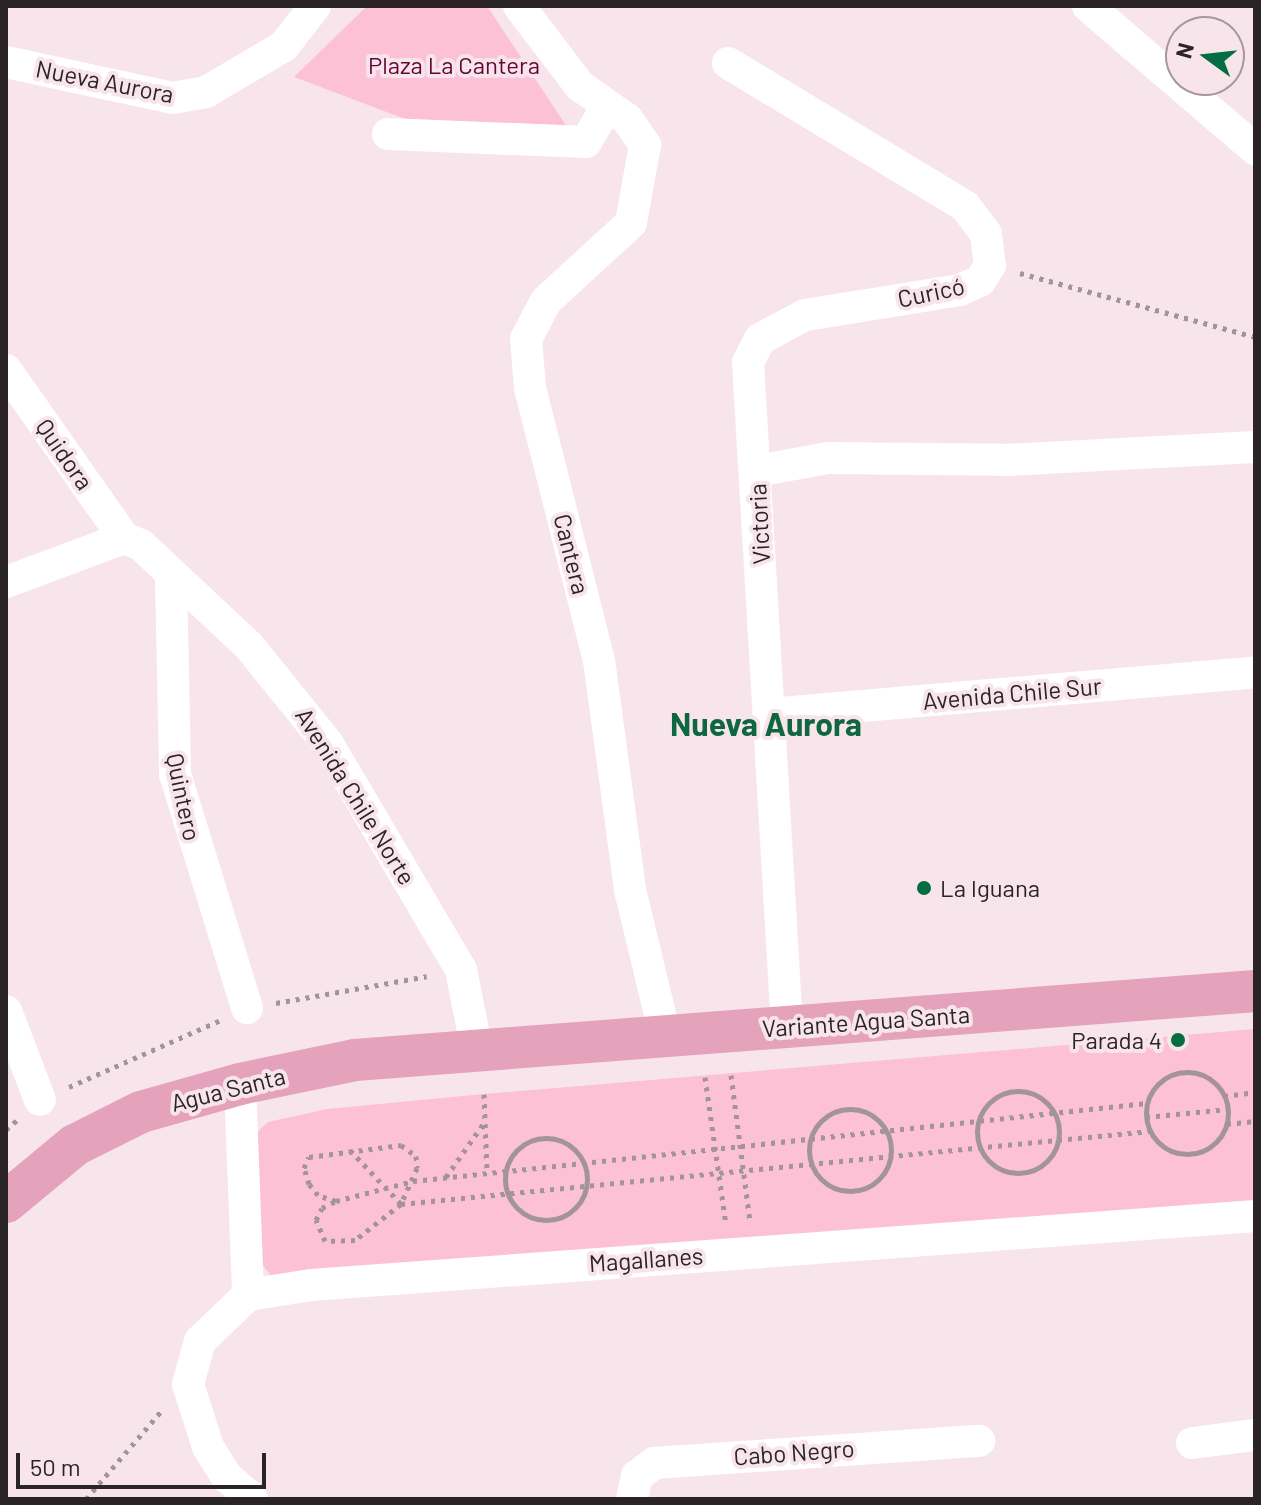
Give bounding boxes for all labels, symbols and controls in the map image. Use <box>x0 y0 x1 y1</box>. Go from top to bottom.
north arrow <box>1165 16 1245 96</box>
text: N <box>1169 40 1198 61</box>
park label: Plaza La Cantera <box>368 51 540 79</box>
street label: Nueva Aurora <box>34 54 176 108</box>
street label: Curicó <box>895 271 967 313</box>
street label: Quidora <box>30 413 100 495</box>
street label: Victoria <box>742 483 776 565</box>
street label: Cantera <box>548 511 596 597</box>
street label: Avenida Chile Sur <box>921 671 1103 715</box>
street label: Avenida Chile Norte <box>290 702 422 890</box>
district label: Nueva Aurora <box>670 704 862 742</box>
street label: Quintero <box>161 751 207 843</box>
place label: La Iguana <box>940 874 1040 902</box>
marker: La Iguana <box>915 879 933 897</box>
street label: Variante Agua Santa <box>761 999 971 1043</box>
place label: Parada 4 <box>1071 1026 1162 1054</box>
marker: Parada 4 <box>1169 1031 1187 1049</box>
street label: Agua Santa <box>168 1061 288 1117</box>
street label: Magallanes <box>588 1241 704 1277</box>
street label: Cabo Negro <box>733 1433 855 1471</box>
scale bar <box>20 1437 270 1487</box>
text: 50 m <box>30 1452 81 1481</box>

